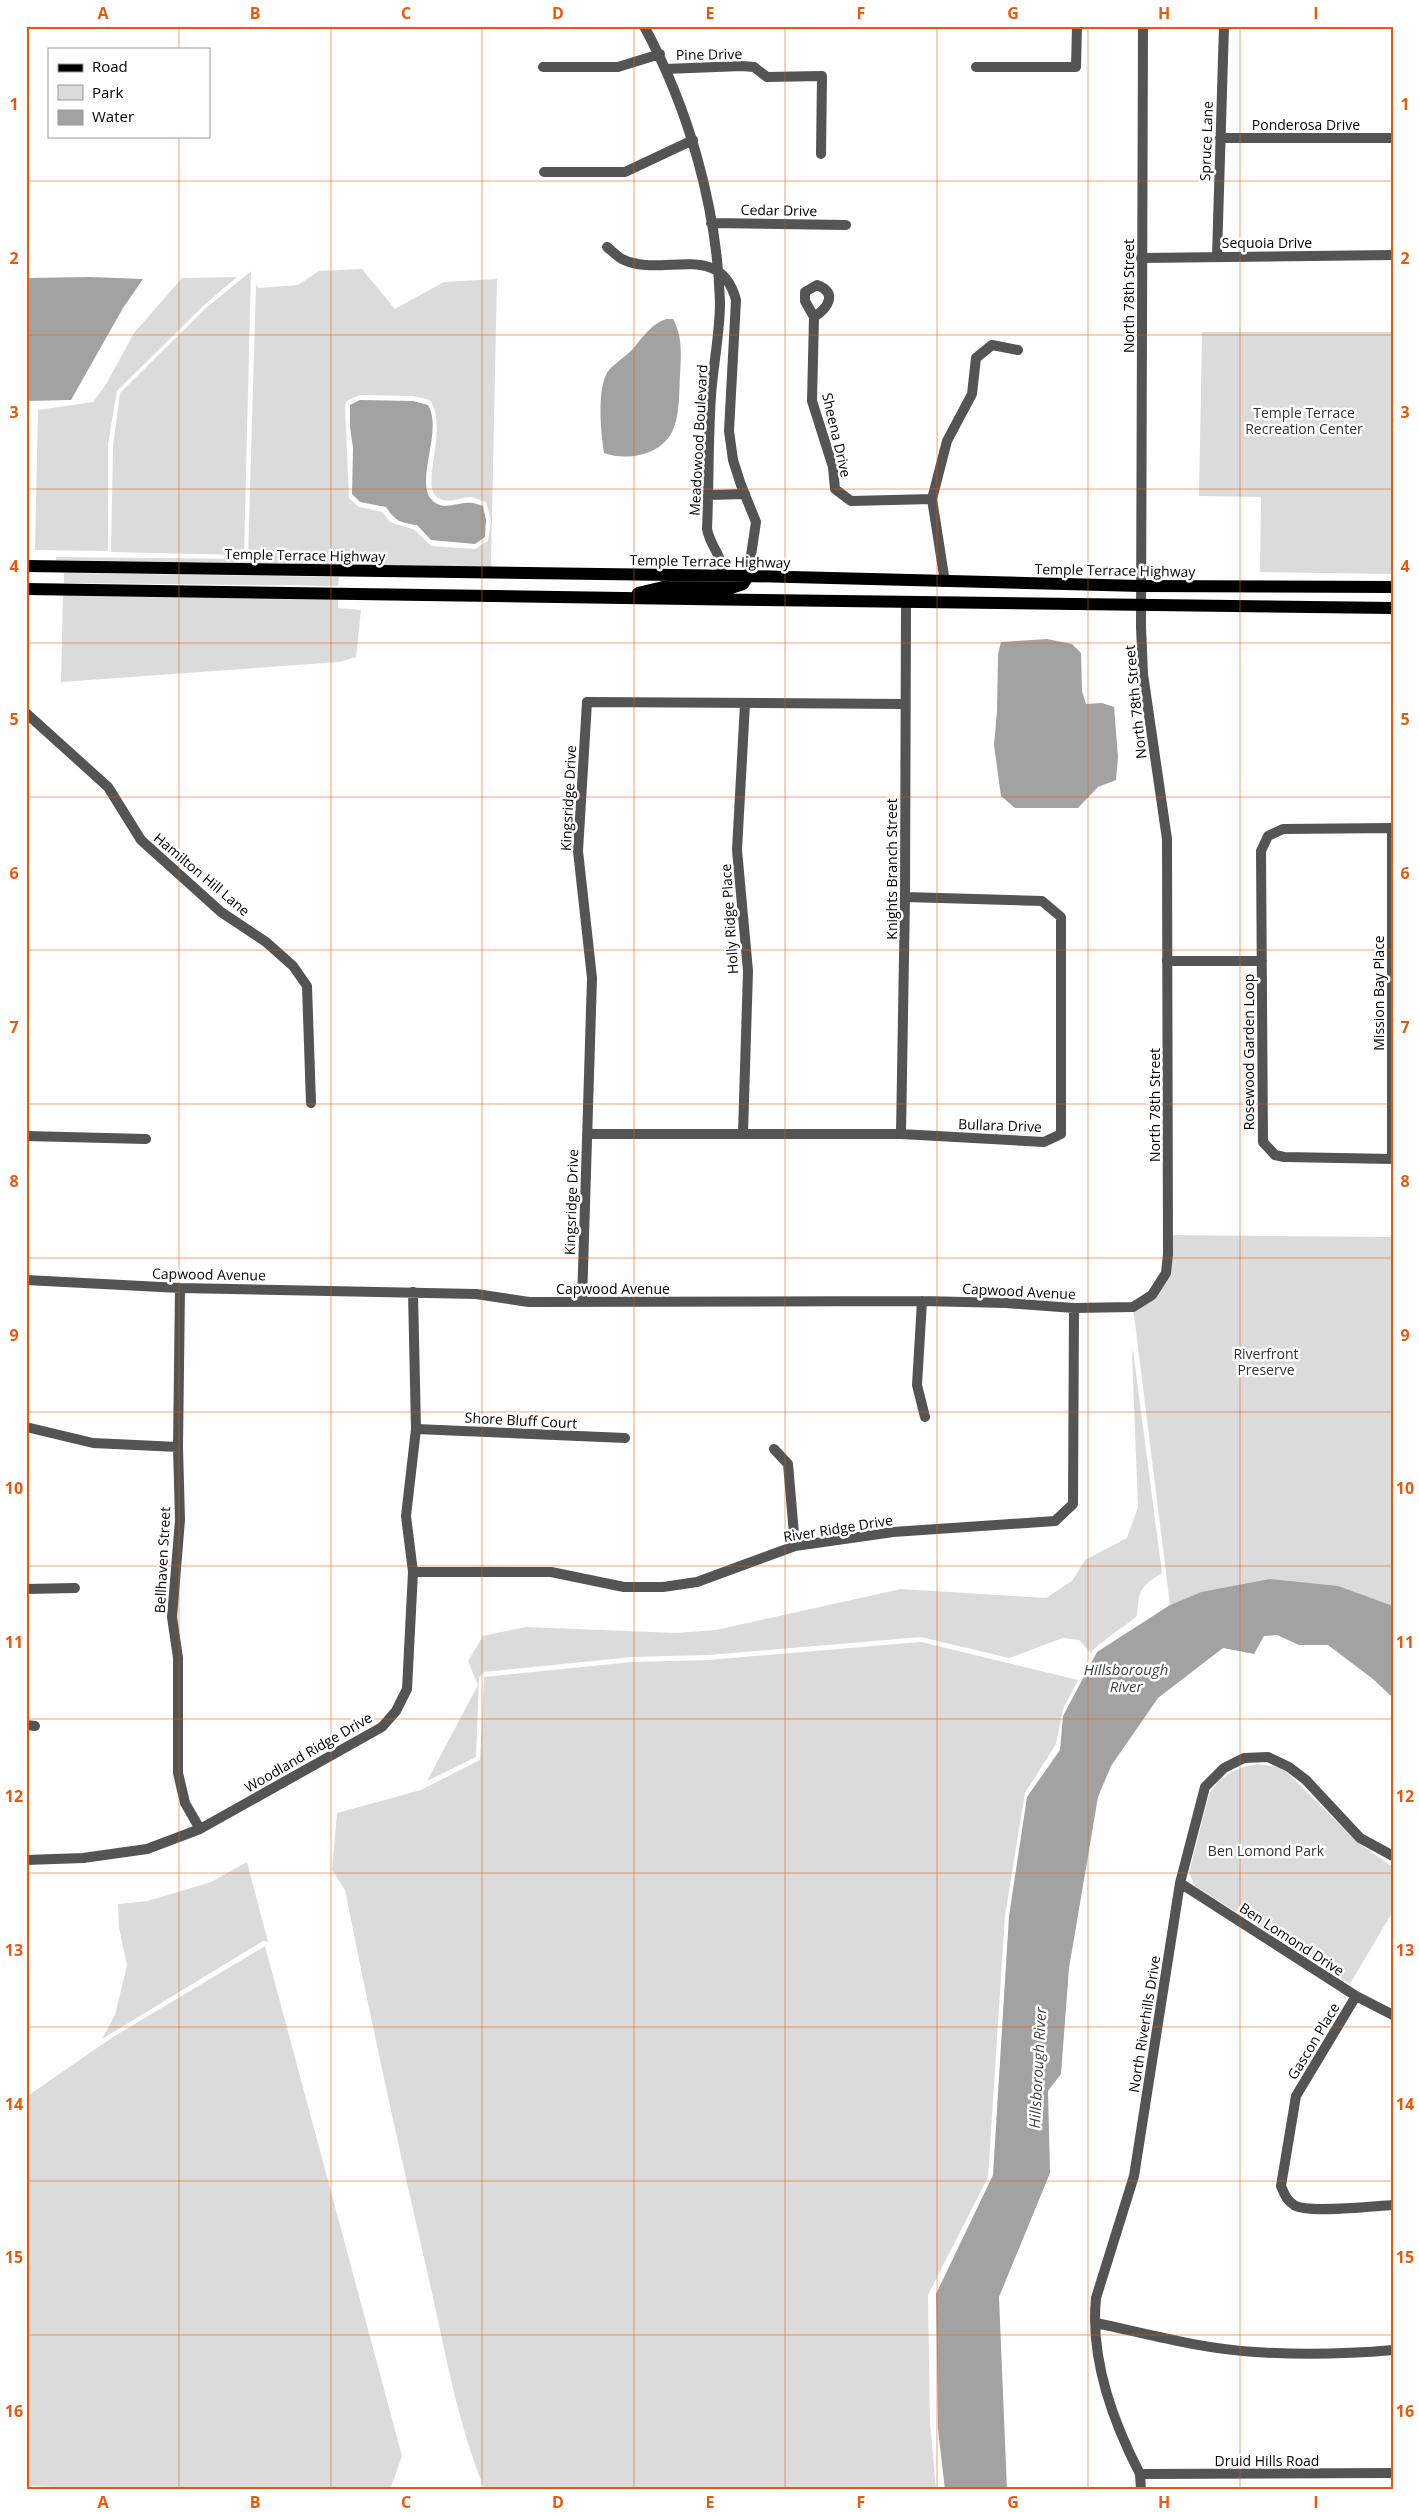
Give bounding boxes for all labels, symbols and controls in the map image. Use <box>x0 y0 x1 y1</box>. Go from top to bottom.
text: A <box>97 2 109 24</box>
text: B <box>250 2 260 24</box>
text: C <box>401 2 411 24</box>
text: D <box>552 2 564 24</box>
text: E <box>706 2 715 24</box>
text: F <box>857 2 865 24</box>
text: G <box>1007 2 1019 24</box>
text: H <box>1158 2 1170 24</box>
text: I <box>1313 2 1319 24</box>
street label: Pine Drive <box>676 44 742 64</box>
legend <box>48 48 210 138</box>
text: Road <box>92 56 128 76</box>
text: Park <box>92 82 123 102</box>
text: 1 <box>9 93 19 115</box>
text: 1 <box>1400 93 1410 115</box>
street label: Spruce Lane <box>1195 100 1217 181</box>
text: Water <box>92 106 134 126</box>
street label: Ponderosa Drive <box>1252 115 1360 134</box>
street label: Cedar Drive <box>741 200 818 220</box>
street label: Sequoia Drive <box>1222 233 1312 252</box>
street label: North 78th Street <box>1119 239 1138 353</box>
text: 2 <box>9 247 19 269</box>
text: 2 <box>1400 247 1410 269</box>
street label: Meadowood Boulevard <box>685 364 711 516</box>
street label: Sheena Drive <box>818 391 856 479</box>
text: 3 <box>9 401 19 423</box>
text: 3 <box>1400 401 1410 423</box>
park label: Temple Terrace Recreation Center <box>1245 403 1363 438</box>
street label: Temple Terrace Highway <box>224 544 387 566</box>
street label: Temple Terrace Highway <box>629 550 792 572</box>
text: 4 <box>9 555 19 577</box>
text: 4 <box>1400 555 1410 577</box>
street label: Temple Terrace Highway <box>1034 559 1197 581</box>
street label: North 78th Street <box>1120 644 1150 760</box>
text: 5 <box>9 708 19 730</box>
text: 5 <box>1400 708 1410 730</box>
street label: Kingsridge Drive <box>556 744 580 852</box>
street label: Knights Branch Street <box>882 798 901 940</box>
street label: Hamilton Hill Lane <box>150 828 254 920</box>
text: 6 <box>9 862 19 884</box>
text: 6 <box>1400 862 1410 884</box>
street label: Holly Ridge Place <box>716 863 742 975</box>
street label: Mission Bay Place <box>1369 935 1388 1051</box>
street label: Rosewood Garden Loop <box>1239 974 1258 1130</box>
text: 7 <box>9 1016 19 1038</box>
text: 7 <box>1400 1016 1410 1038</box>
street label: North 78th Street <box>1145 1048 1164 1162</box>
street label: Bullara Drive <box>958 1114 1042 1136</box>
street label: Kingsridge Drive <box>560 1148 582 1255</box>
text: 8 <box>9 1170 19 1192</box>
text: 8 <box>1400 1170 1410 1192</box>
street label: Capwood Avenue <box>152 1264 266 1284</box>
street label: Capwood Avenue <box>556 1279 670 1298</box>
street label: Capwood Avenue <box>962 1279 1076 1303</box>
text: 9 <box>9 1324 19 1346</box>
text: 9 <box>1400 1324 1410 1346</box>
park label: Riverfront Preserve <box>1233 1344 1299 1379</box>
street label: Shore Bluff Court <box>464 1408 578 1432</box>
text: 10 <box>5 1477 23 1499</box>
text: 10 <box>1396 1477 1414 1499</box>
street label: Bellhaven Street <box>150 1506 174 1614</box>
street label: River Ridge Drive <box>782 1510 894 1546</box>
text: 11 <box>5 1631 23 1653</box>
text: 11 <box>1396 1631 1414 1653</box>
water label: Hillsborough River <box>1084 1659 1168 1696</box>
street label: Woodland Ridge Drive <box>241 1708 375 1796</box>
text: 12 <box>5 1785 23 1807</box>
text: 12 <box>1396 1785 1414 1807</box>
park label: Ben Lomond Park <box>1208 1841 1325 1860</box>
street label: Ben Lomond Drive <box>1236 1898 1348 1980</box>
text: 13 <box>5 1939 23 1961</box>
text: 13 <box>1396 1939 1414 1961</box>
street label: North Riverhills Drive <box>1124 1954 1164 2094</box>
street label: Gascon Place <box>1283 1999 1343 2083</box>
water label: Hillsborough River <box>1024 2006 1050 2129</box>
text: 14 <box>5 2093 23 2115</box>
text: 14 <box>1396 2093 1414 2115</box>
text: 15 <box>5 2246 23 2268</box>
text: 15 <box>1396 2246 1414 2268</box>
text: 16 <box>5 2400 23 2422</box>
text: 16 <box>1396 2400 1414 2422</box>
street label: Druid Hills Road <box>1215 2451 1319 2470</box>
text: A <box>97 2491 109 2513</box>
text: B <box>250 2491 260 2513</box>
text: C <box>401 2491 411 2513</box>
text: D <box>552 2491 564 2513</box>
text: E <box>706 2491 715 2513</box>
text: F <box>857 2491 865 2513</box>
text: G <box>1007 2491 1019 2513</box>
text: H <box>1158 2491 1170 2513</box>
text: I <box>1313 2491 1319 2513</box>

